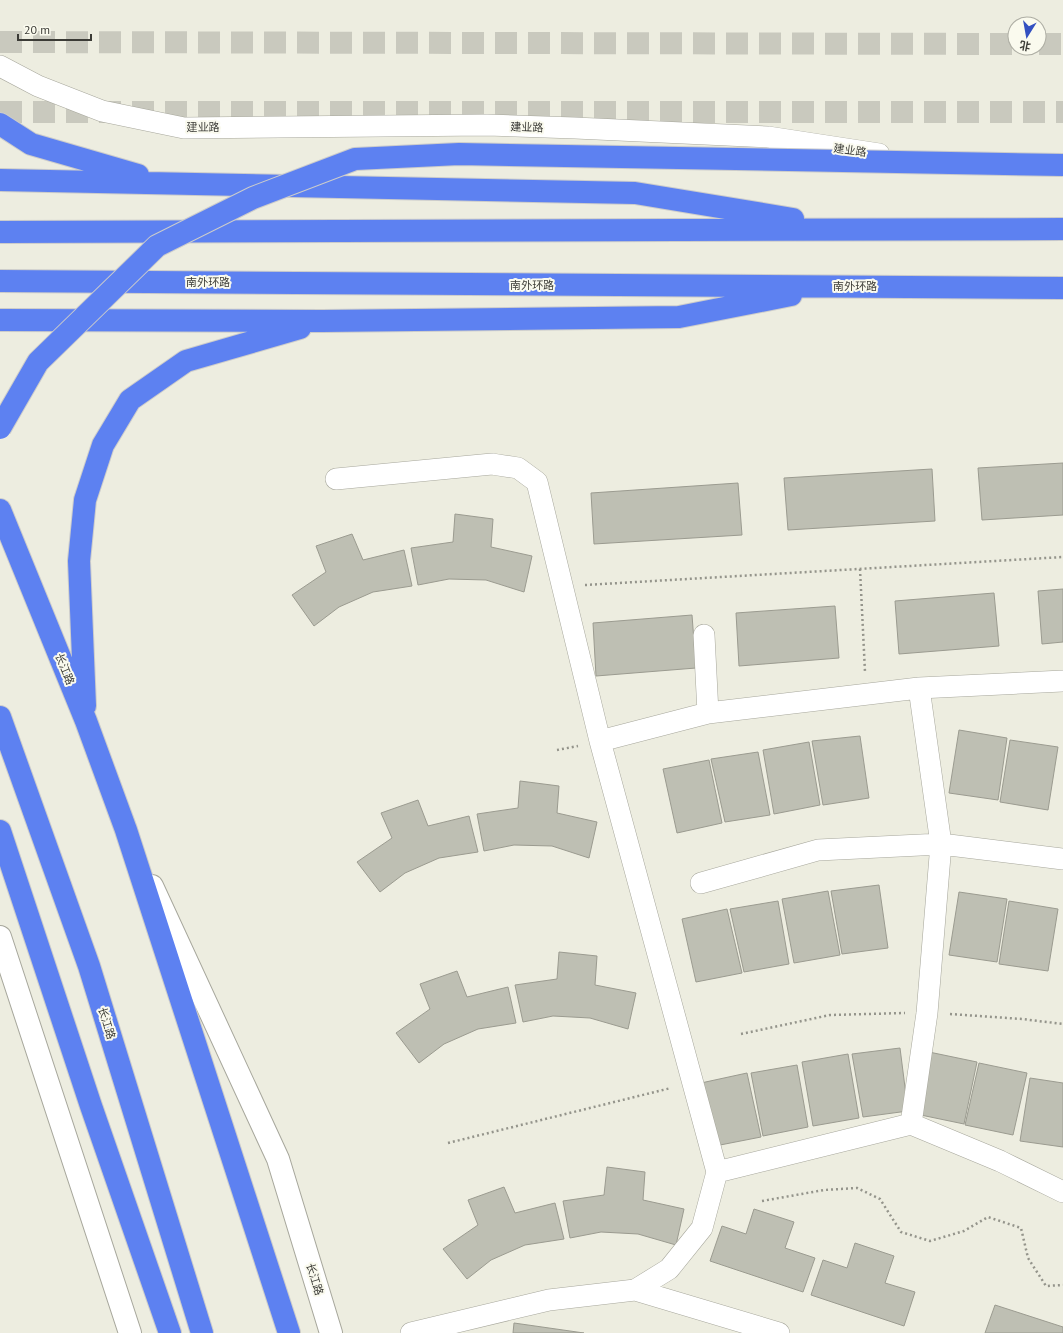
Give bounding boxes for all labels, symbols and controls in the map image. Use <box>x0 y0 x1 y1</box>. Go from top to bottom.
scale bar <box>18 16 91 42</box>
north arrow <box>1007 16 1047 56</box>
text: 20 m <box>24 22 50 37</box>
text: 北 <box>1018 38 1032 54</box>
street label: 建业路 <box>510 119 544 135</box>
street label: 建业路 <box>187 120 220 134</box>
street label: 建业路 <box>833 141 867 159</box>
street label: 南外环路 <box>186 275 230 289</box>
street label: 南外环路 <box>510 278 554 292</box>
street label: 南外环路 <box>833 279 877 293</box>
street label: 长江路 <box>52 651 78 687</box>
street label: 长江路 <box>95 1005 119 1041</box>
street label: 长江路 <box>303 1261 327 1297</box>

